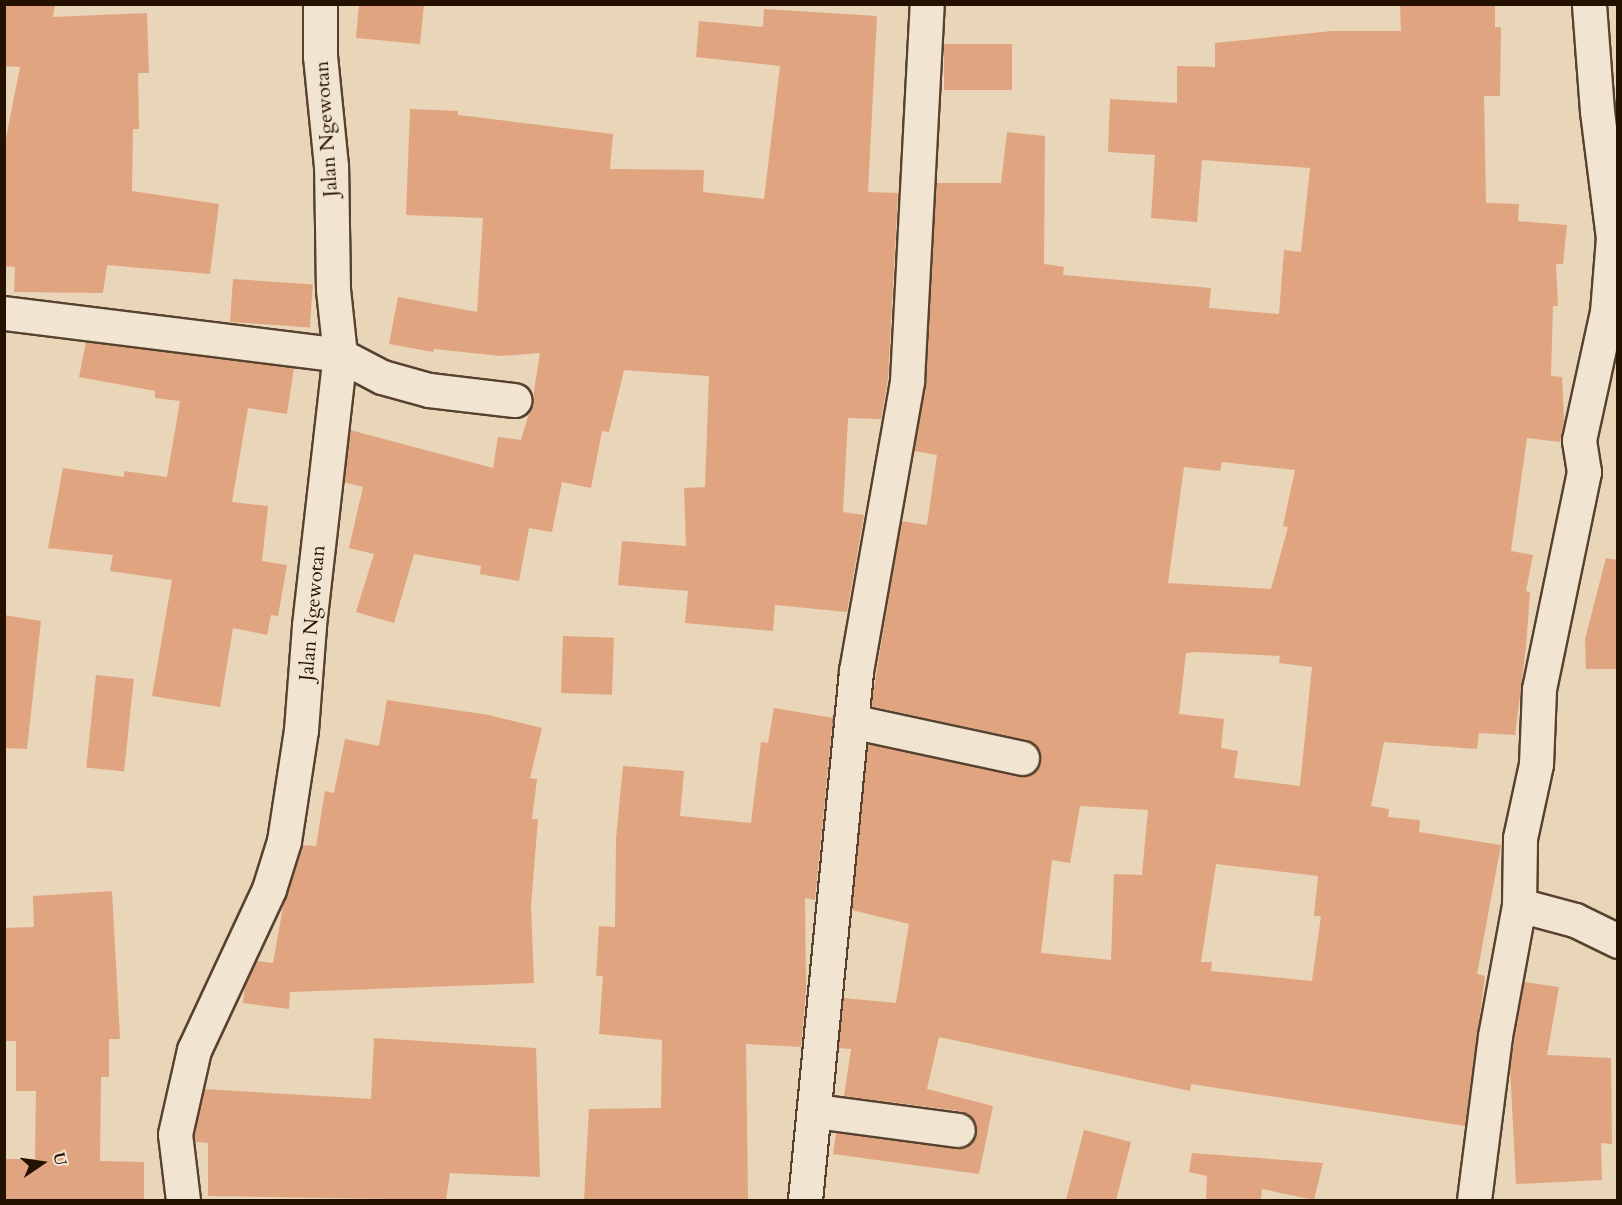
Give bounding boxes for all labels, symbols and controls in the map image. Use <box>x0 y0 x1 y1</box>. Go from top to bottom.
street label: Jalan Ngewotan <box>309 60 343 198</box>
street label: Jalan Ngewotan <box>294 544 330 682</box>
north arrow <box>12 1133 72 1193</box>
text: U <box>47 1150 72 1168</box>

